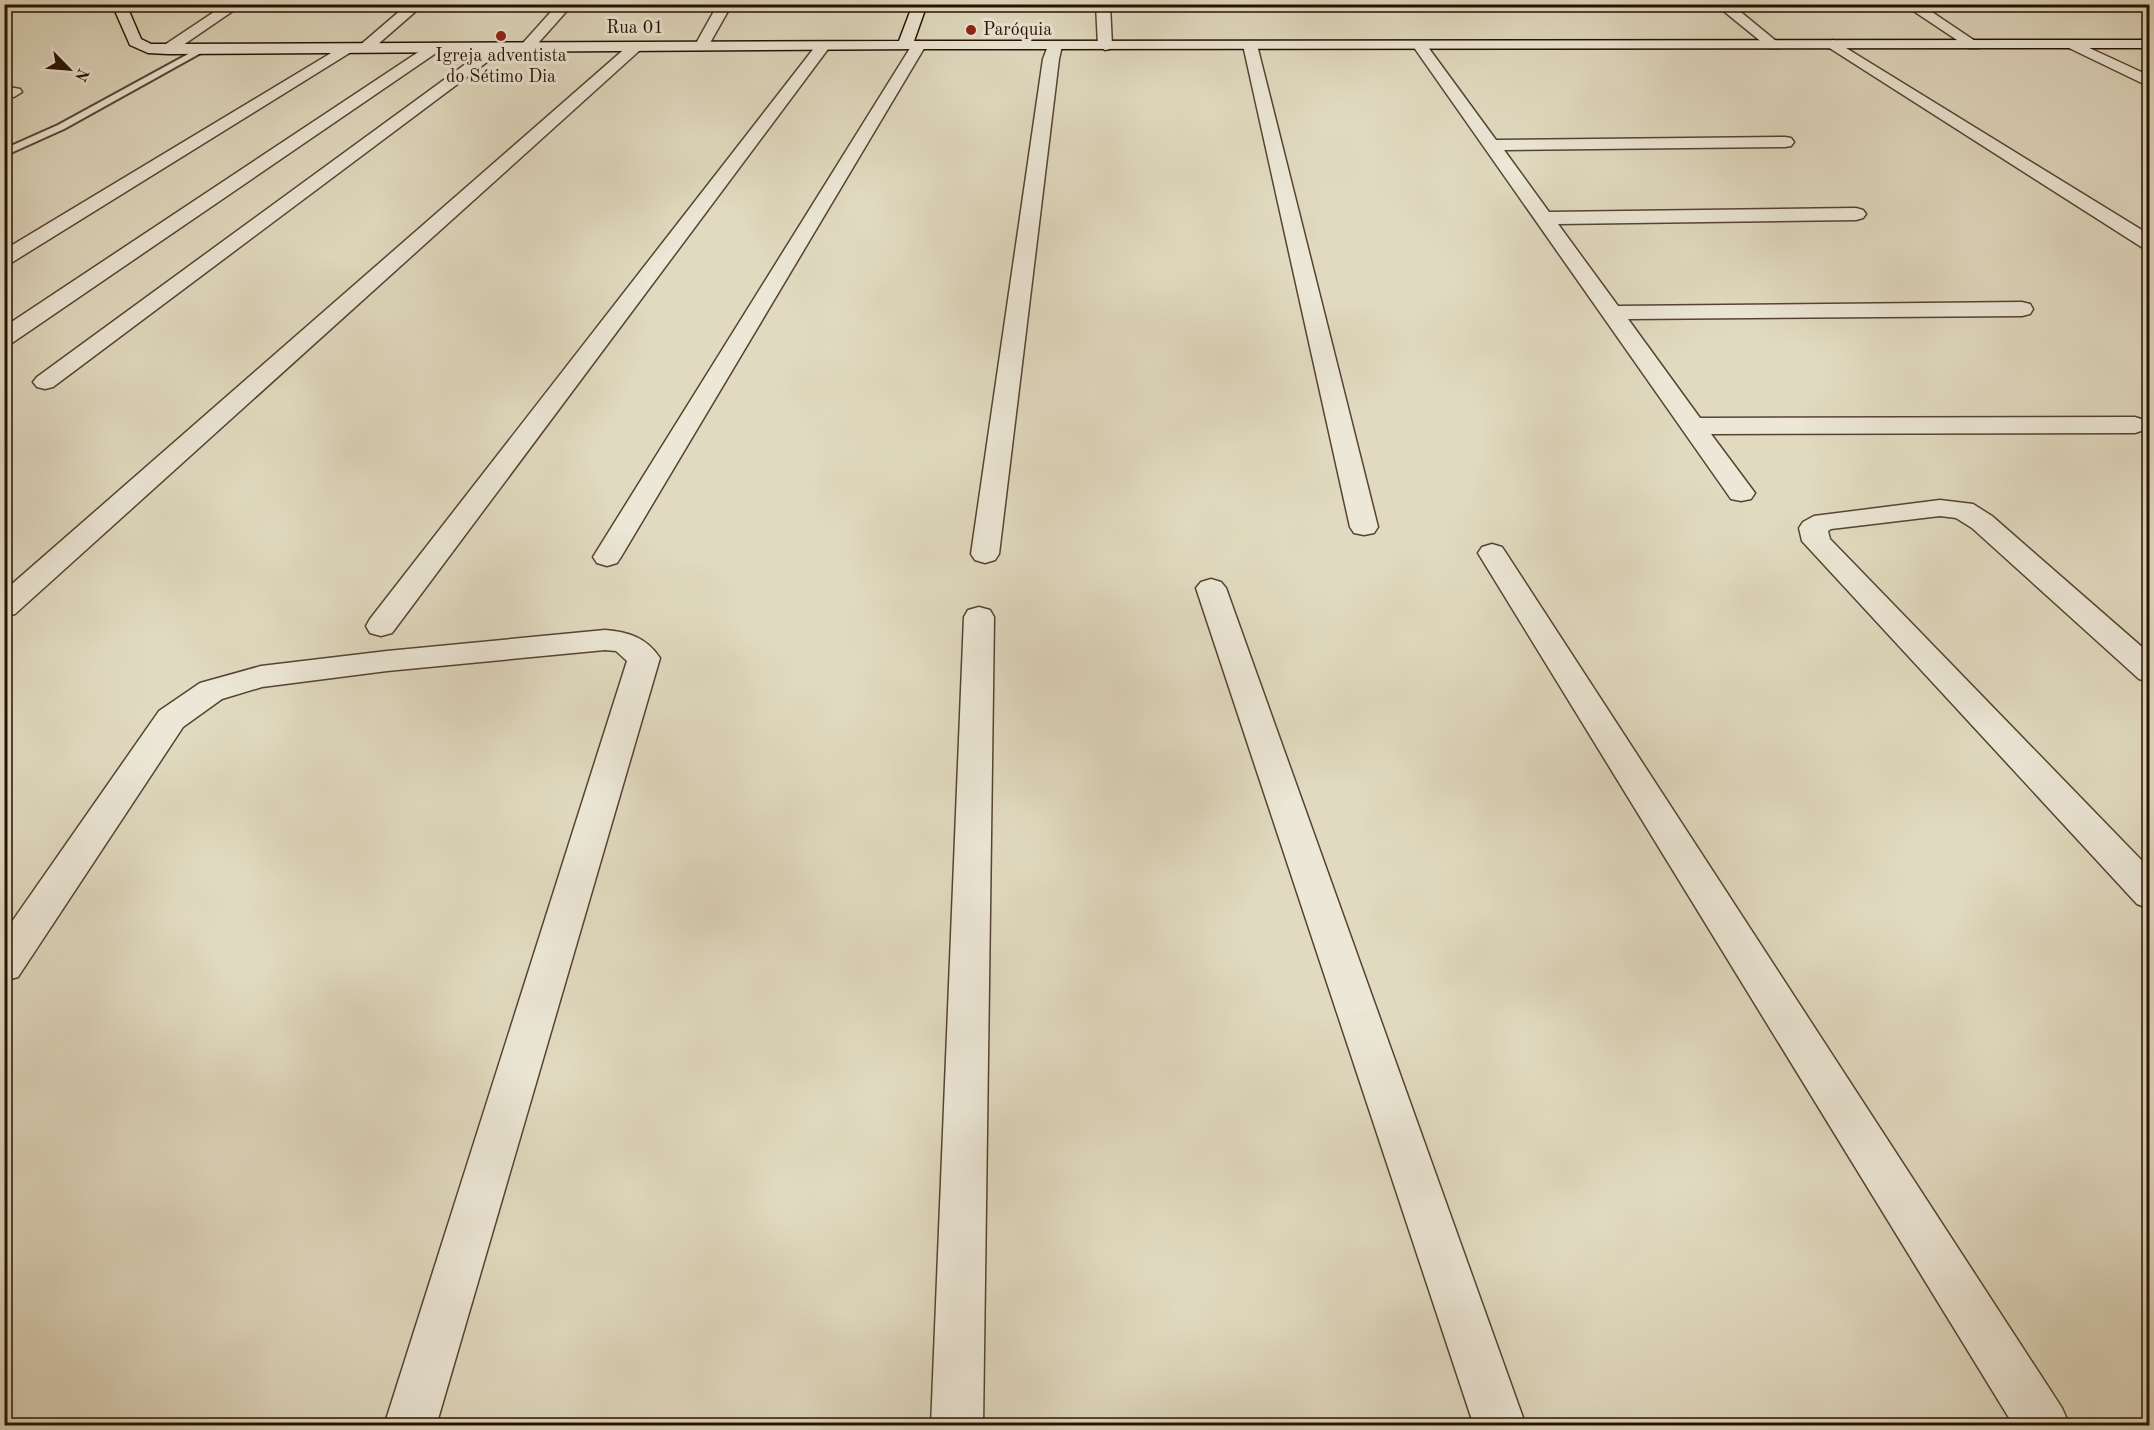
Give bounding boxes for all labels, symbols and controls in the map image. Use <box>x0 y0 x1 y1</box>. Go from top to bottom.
street label: Rua 01 <box>606 19 664 37</box>
place label: Paróquia <box>983 21 1052 39</box>
marker: Paróquia <box>964 23 978 37</box>
marker: Igreja adventista do Sétimo Dia <box>494 29 508 43</box>
north arrow <box>39 39 99 99</box>
place label: Igreja adventista do Sétimo Dia <box>435 47 567 86</box>
text: N <box>71 66 91 84</box>

